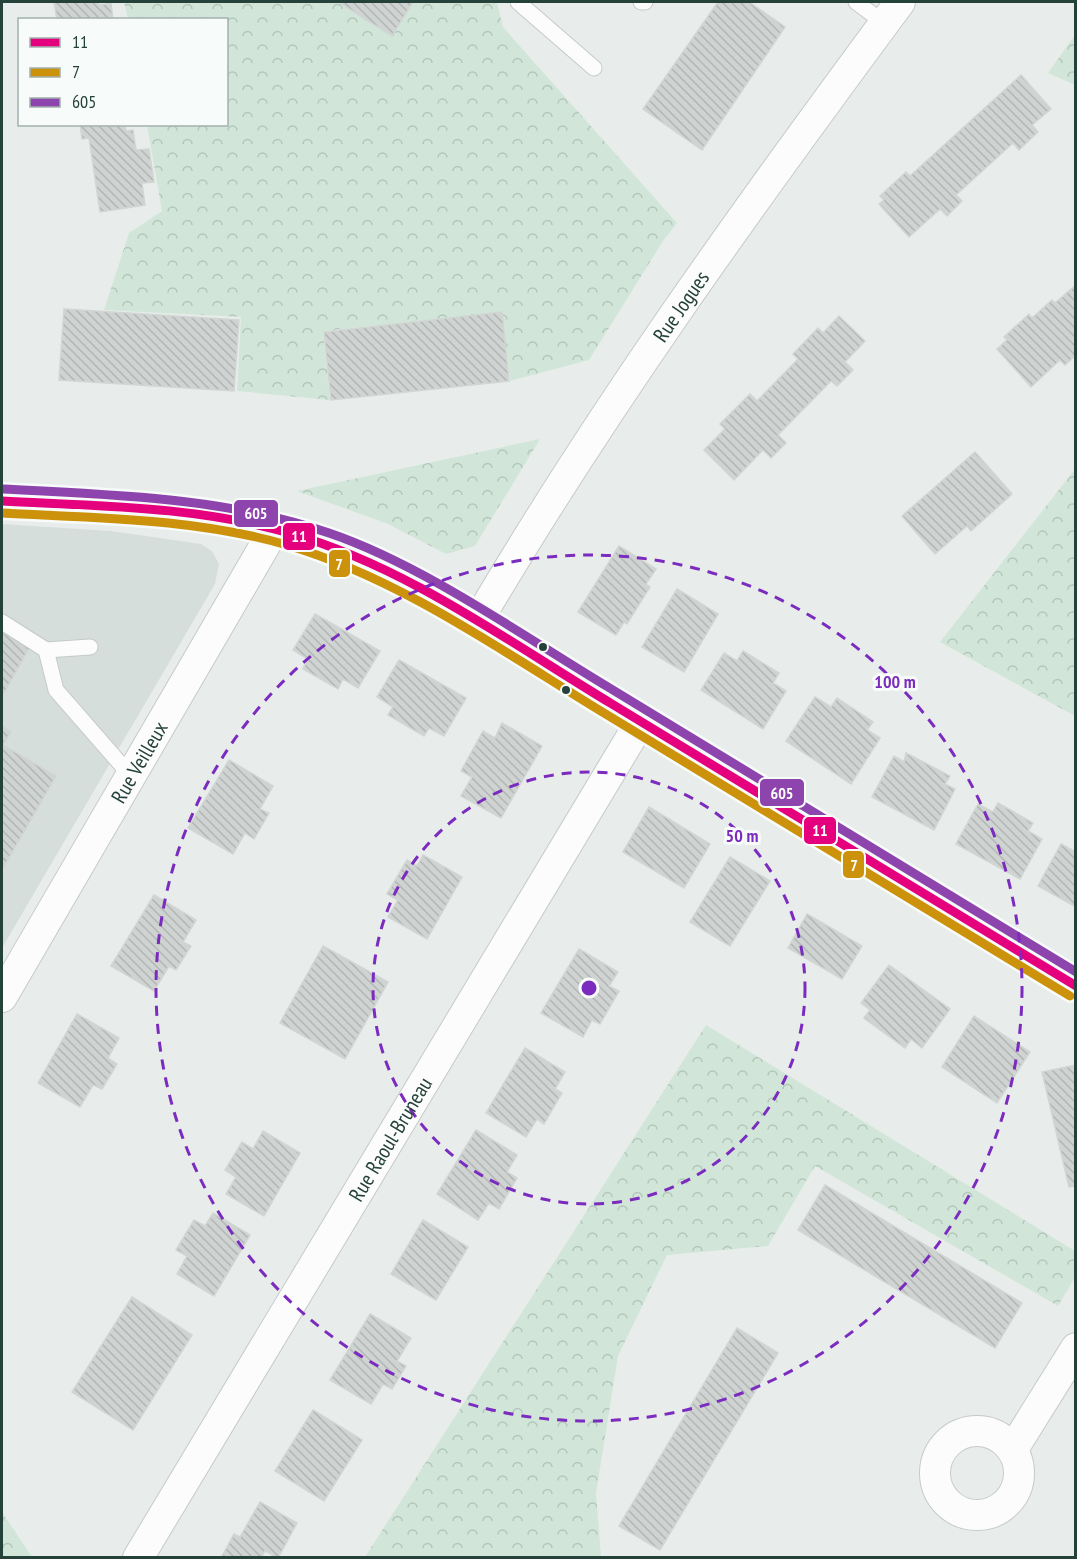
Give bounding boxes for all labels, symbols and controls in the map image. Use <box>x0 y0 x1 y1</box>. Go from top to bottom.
legend <box>18 18 228 126</box>
text: 11 <box>72 30 88 53</box>
text: 7 <box>72 60 80 83</box>
text: 605 <box>72 90 96 113</box>
street label: Rue Jogues <box>647 265 715 347</box>
line badge: 605 <box>233 499 279 528</box>
text: 605 <box>245 503 267 523</box>
line badge: 11 <box>282 522 316 551</box>
text: 11 <box>291 526 307 546</box>
line badge: 7 <box>328 549 351 578</box>
text: 7 <box>335 554 343 574</box>
unlabelled marker <box>537 641 549 653</box>
text: 100 m <box>874 670 916 693</box>
unlabelled marker <box>560 684 572 696</box>
street label: Rue Veilleux <box>105 716 173 808</box>
line badge: 605 <box>759 778 805 807</box>
text: 605 <box>771 783 793 803</box>
line badge: 11 <box>803 816 837 845</box>
text: 11 <box>812 820 828 840</box>
text: 50 m <box>726 824 758 847</box>
line badge: 7 <box>842 850 865 879</box>
text: 7 <box>850 855 858 875</box>
centre of rings <box>579 978 599 998</box>
street label: Rue Raoul-Bruneau <box>342 1072 438 1206</box>

